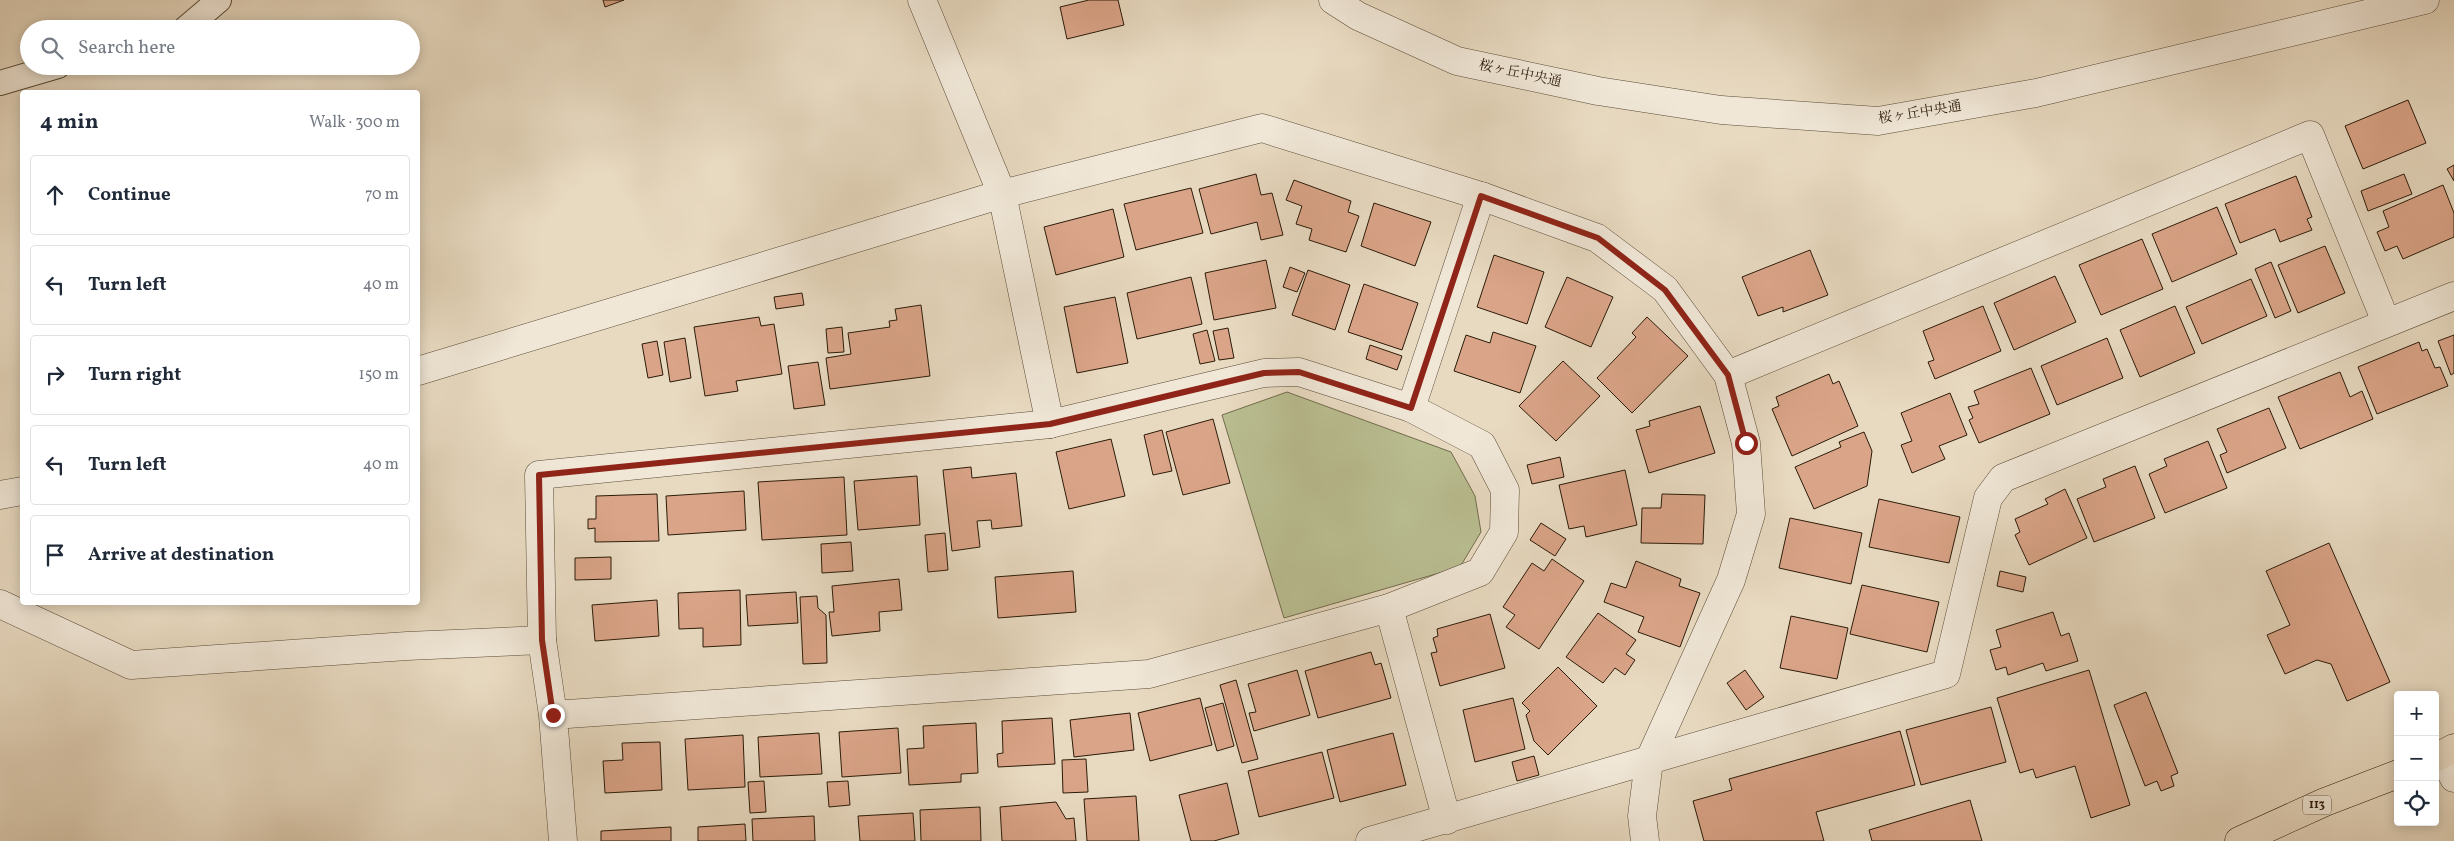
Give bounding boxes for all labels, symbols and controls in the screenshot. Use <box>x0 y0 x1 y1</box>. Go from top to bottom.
search box <box>20 20 420 75</box>
icon: search <box>38 34 66 62</box>
text: Search here <box>78 35 175 61</box>
street label: 桜ヶ丘中央通 <box>1477 56 1563 92</box>
street label: 桜ヶ丘中央通 <box>1877 97 1963 129</box>
text: 4 min <box>40 108 99 137</box>
text: Walk · 300 m <box>309 112 400 134</box>
icon: ahead <box>41 181 69 209</box>
text: Continue <box>88 182 171 208</box>
text: 70 m <box>365 184 399 206</box>
icon: left <box>41 271 69 299</box>
text: Turn left <box>88 272 167 298</box>
text: 40 m <box>363 274 399 296</box>
icon: right <box>41 361 69 389</box>
text: Turn right <box>88 362 181 388</box>
text: 150 m <box>358 364 399 386</box>
route start <box>1735 432 1758 455</box>
icon: left <box>41 451 69 479</box>
text: Turn left <box>88 452 167 478</box>
text: 40 m <box>363 454 399 476</box>
icon: arrive <box>41 541 69 569</box>
text: Arrive at destination <box>88 542 274 568</box>
map controls <box>2394 691 2439 826</box>
button: + <box>2394 691 2439 736</box>
route end <box>542 704 565 727</box>
button: − <box>2394 736 2439 781</box>
button: locate <box>2394 781 2439 826</box>
road number: 113 <box>2303 796 2331 814</box>

